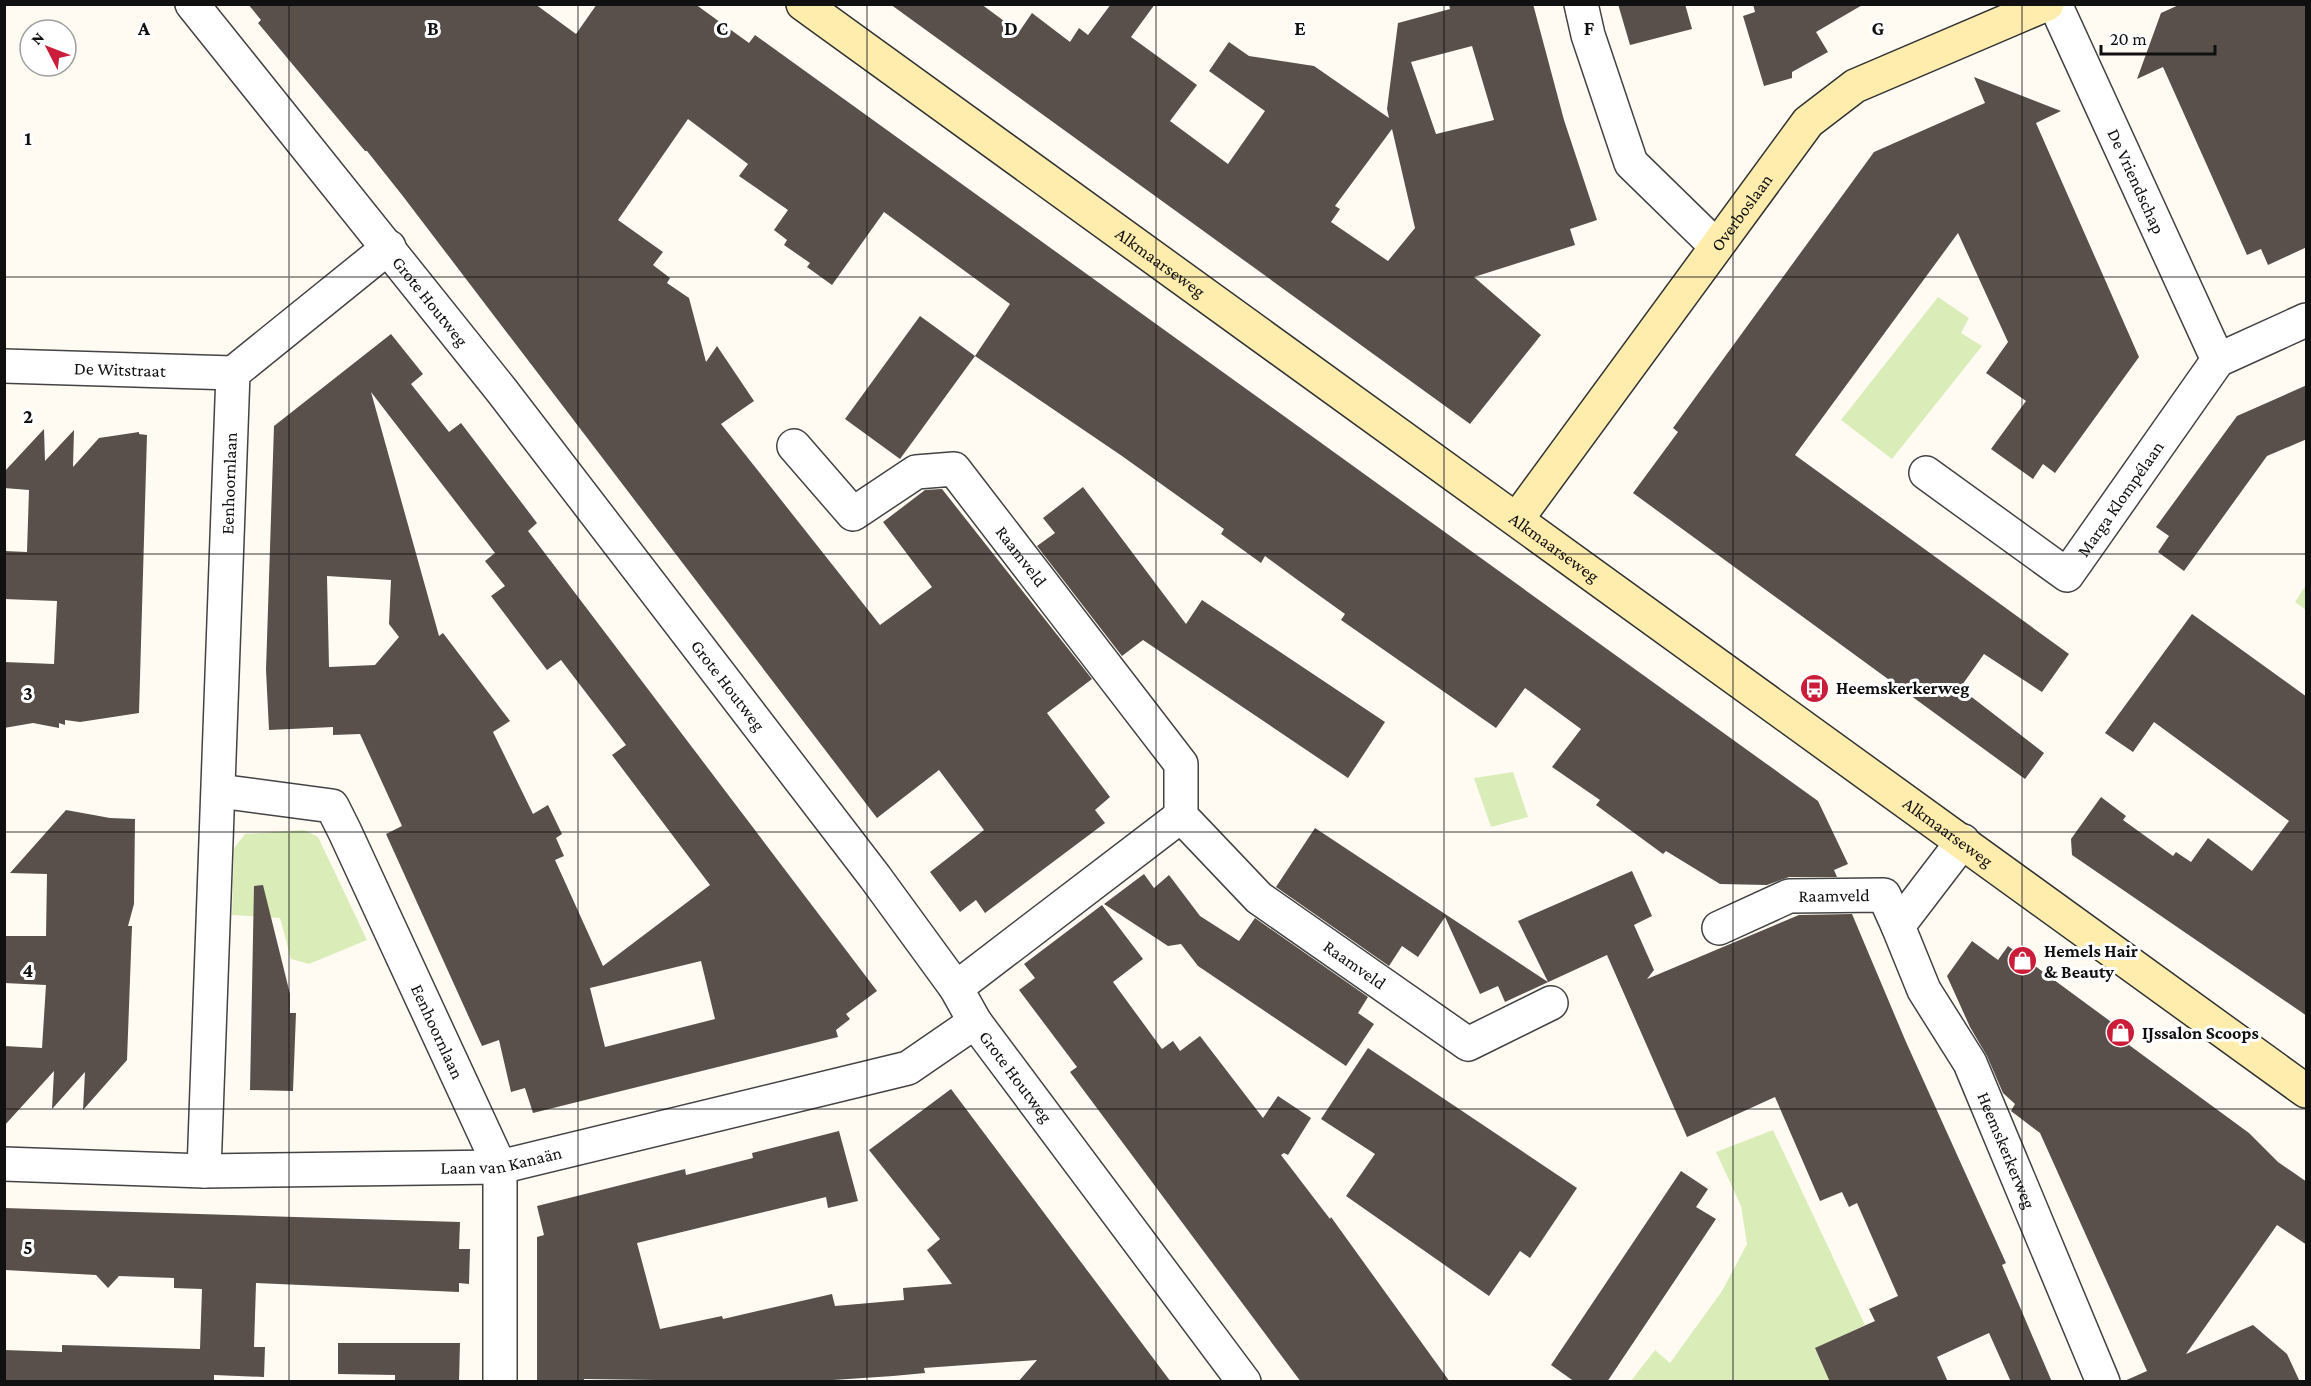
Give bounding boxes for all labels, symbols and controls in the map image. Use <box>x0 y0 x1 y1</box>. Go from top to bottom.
text: A <box>137 17 151 39</box>
text: B <box>427 17 439 39</box>
text: C <box>716 17 728 39</box>
text: D <box>1004 17 1018 39</box>
text: E <box>1294 17 1306 39</box>
text: F <box>1584 17 1595 39</box>
text: G <box>1872 17 1885 39</box>
north arrow <box>18 18 78 78</box>
scale bar <box>2101 18 2215 56</box>
text: N <box>27 28 47 48</box>
text: 20 m <box>2110 29 2147 49</box>
street label: De Vriendschap <box>2103 126 2169 237</box>
text: 1 <box>24 127 32 149</box>
street label: Overboslaan <box>1707 170 1777 255</box>
street label: Alkmaarseweg <box>1112 223 1209 302</box>
street label: Grote Houtweg <box>388 252 472 351</box>
street label: De Witstraat <box>74 358 167 381</box>
text: 2 <box>23 405 33 427</box>
street label: Eenhoornlaan <box>217 432 241 535</box>
street label: Marga Klompélaan <box>2073 437 2168 561</box>
street label: Alkmaarseweg <box>1505 508 1603 586</box>
street label: Raamveld <box>992 522 1051 591</box>
street label: Grote Houtweg <box>687 636 769 735</box>
bus stop icon: Heemskerkerweg <box>1799 672 1831 704</box>
place label: Heemskerkerweg <box>1836 678 1969 698</box>
text: 3 <box>23 682 33 704</box>
street label: Alkmaarseweg <box>1899 793 1997 871</box>
street label: Raamveld <box>1798 885 1870 906</box>
street label: Raamveld <box>1320 936 1390 994</box>
place label: Hemels Hair & Beauty <box>2044 941 2138 982</box>
shop icon: Hemels Hair & Beauty <box>2007 945 2039 977</box>
text: 4 <box>23 959 34 981</box>
street label: Eenhoornlaan <box>407 981 468 1082</box>
shop icon: IJssalon Scoops <box>2105 1017 2137 1049</box>
place label: IJssalon Scoops <box>2142 1023 2259 1043</box>
street label: Grote Houtweg <box>975 1027 1057 1127</box>
street label: Heemskerkerweg <box>1973 1089 2040 1212</box>
street label: Laan van Kanaän <box>440 1142 564 1178</box>
text: 5 <box>23 1236 33 1258</box>

